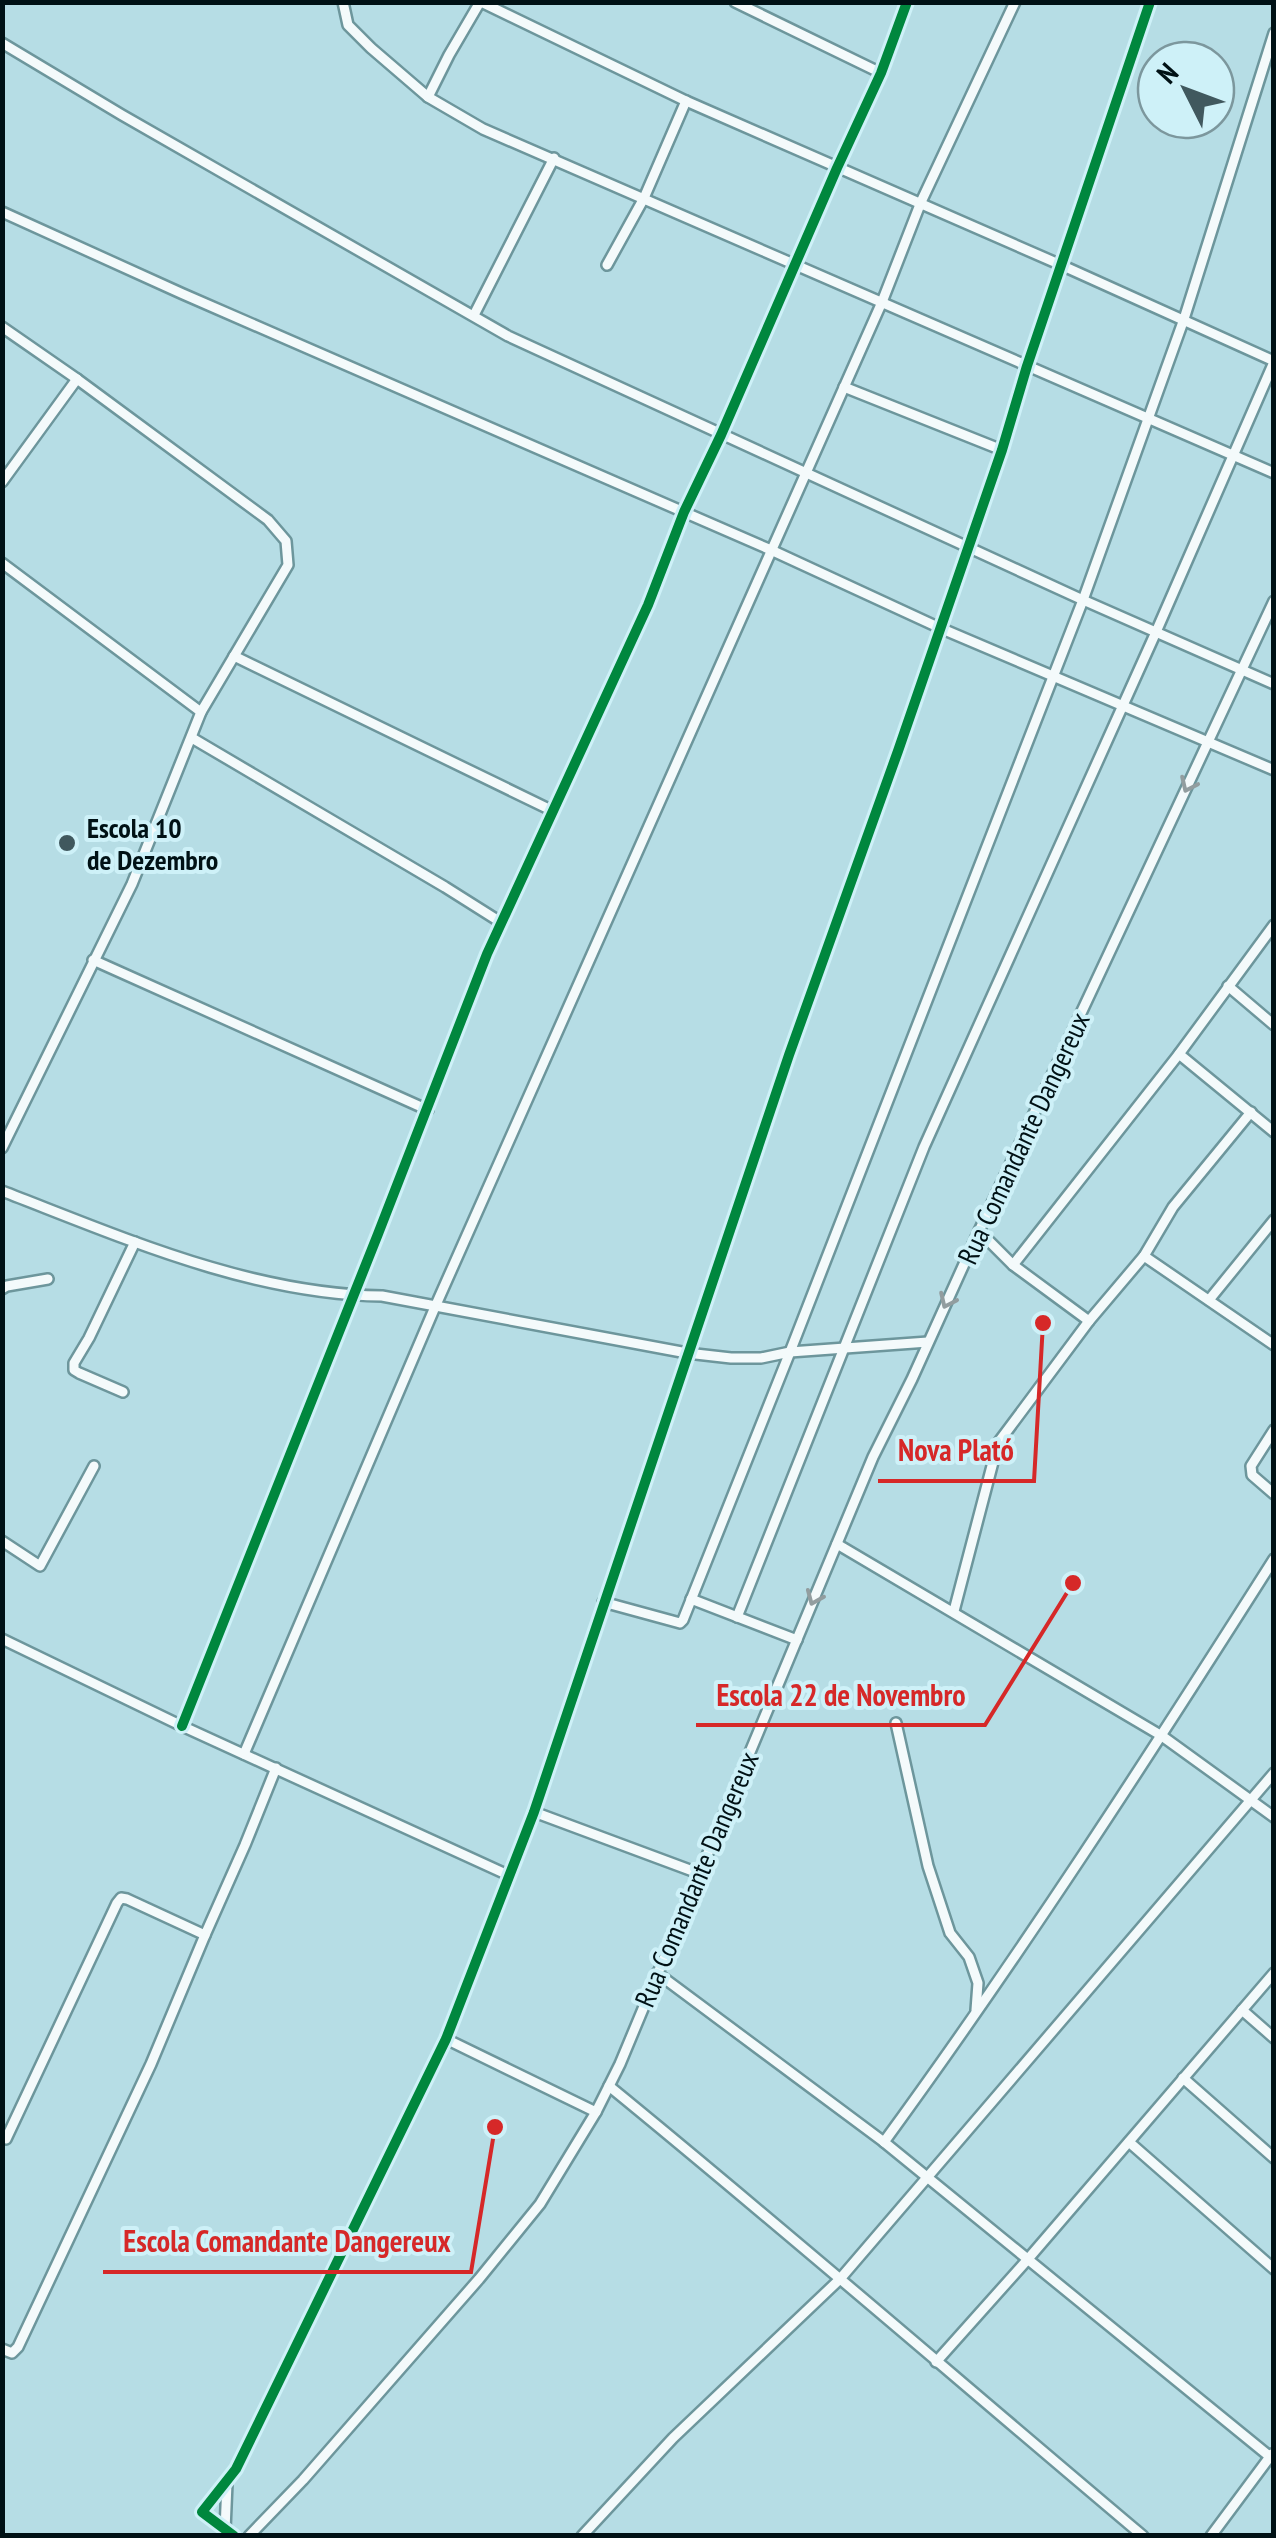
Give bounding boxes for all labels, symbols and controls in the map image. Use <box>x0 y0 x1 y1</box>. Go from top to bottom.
north arrow <box>1136 40 1236 140</box>
text: N <box>1148 55 1186 91</box>
one-way arrow <box>1181 775 1201 793</box>
place label: Escola 10 de Dezembro <box>87 809 218 878</box>
marker: Escola 10 de Dezembro <box>56 832 78 854</box>
street label: Rua Comandante Dangereux <box>948 1006 1098 1270</box>
one-way arrow <box>939 1291 959 1309</box>
callout: Nova Plató <box>878 1421 1034 1481</box>
text: Nova Plató <box>898 1430 1014 1469</box>
one-way arrow <box>806 1588 826 1606</box>
callout: Escola 22 de Novembro <box>696 1665 985 1725</box>
text: Escola 22 de Novembro <box>716 1675 966 1714</box>
street label: Rua Comandante Dangereux <box>625 1746 767 2012</box>
callout: Escola Comandante Dangereux <box>103 2212 471 2272</box>
text: Escola Comandante Dangereux <box>123 2221 452 2260</box>

